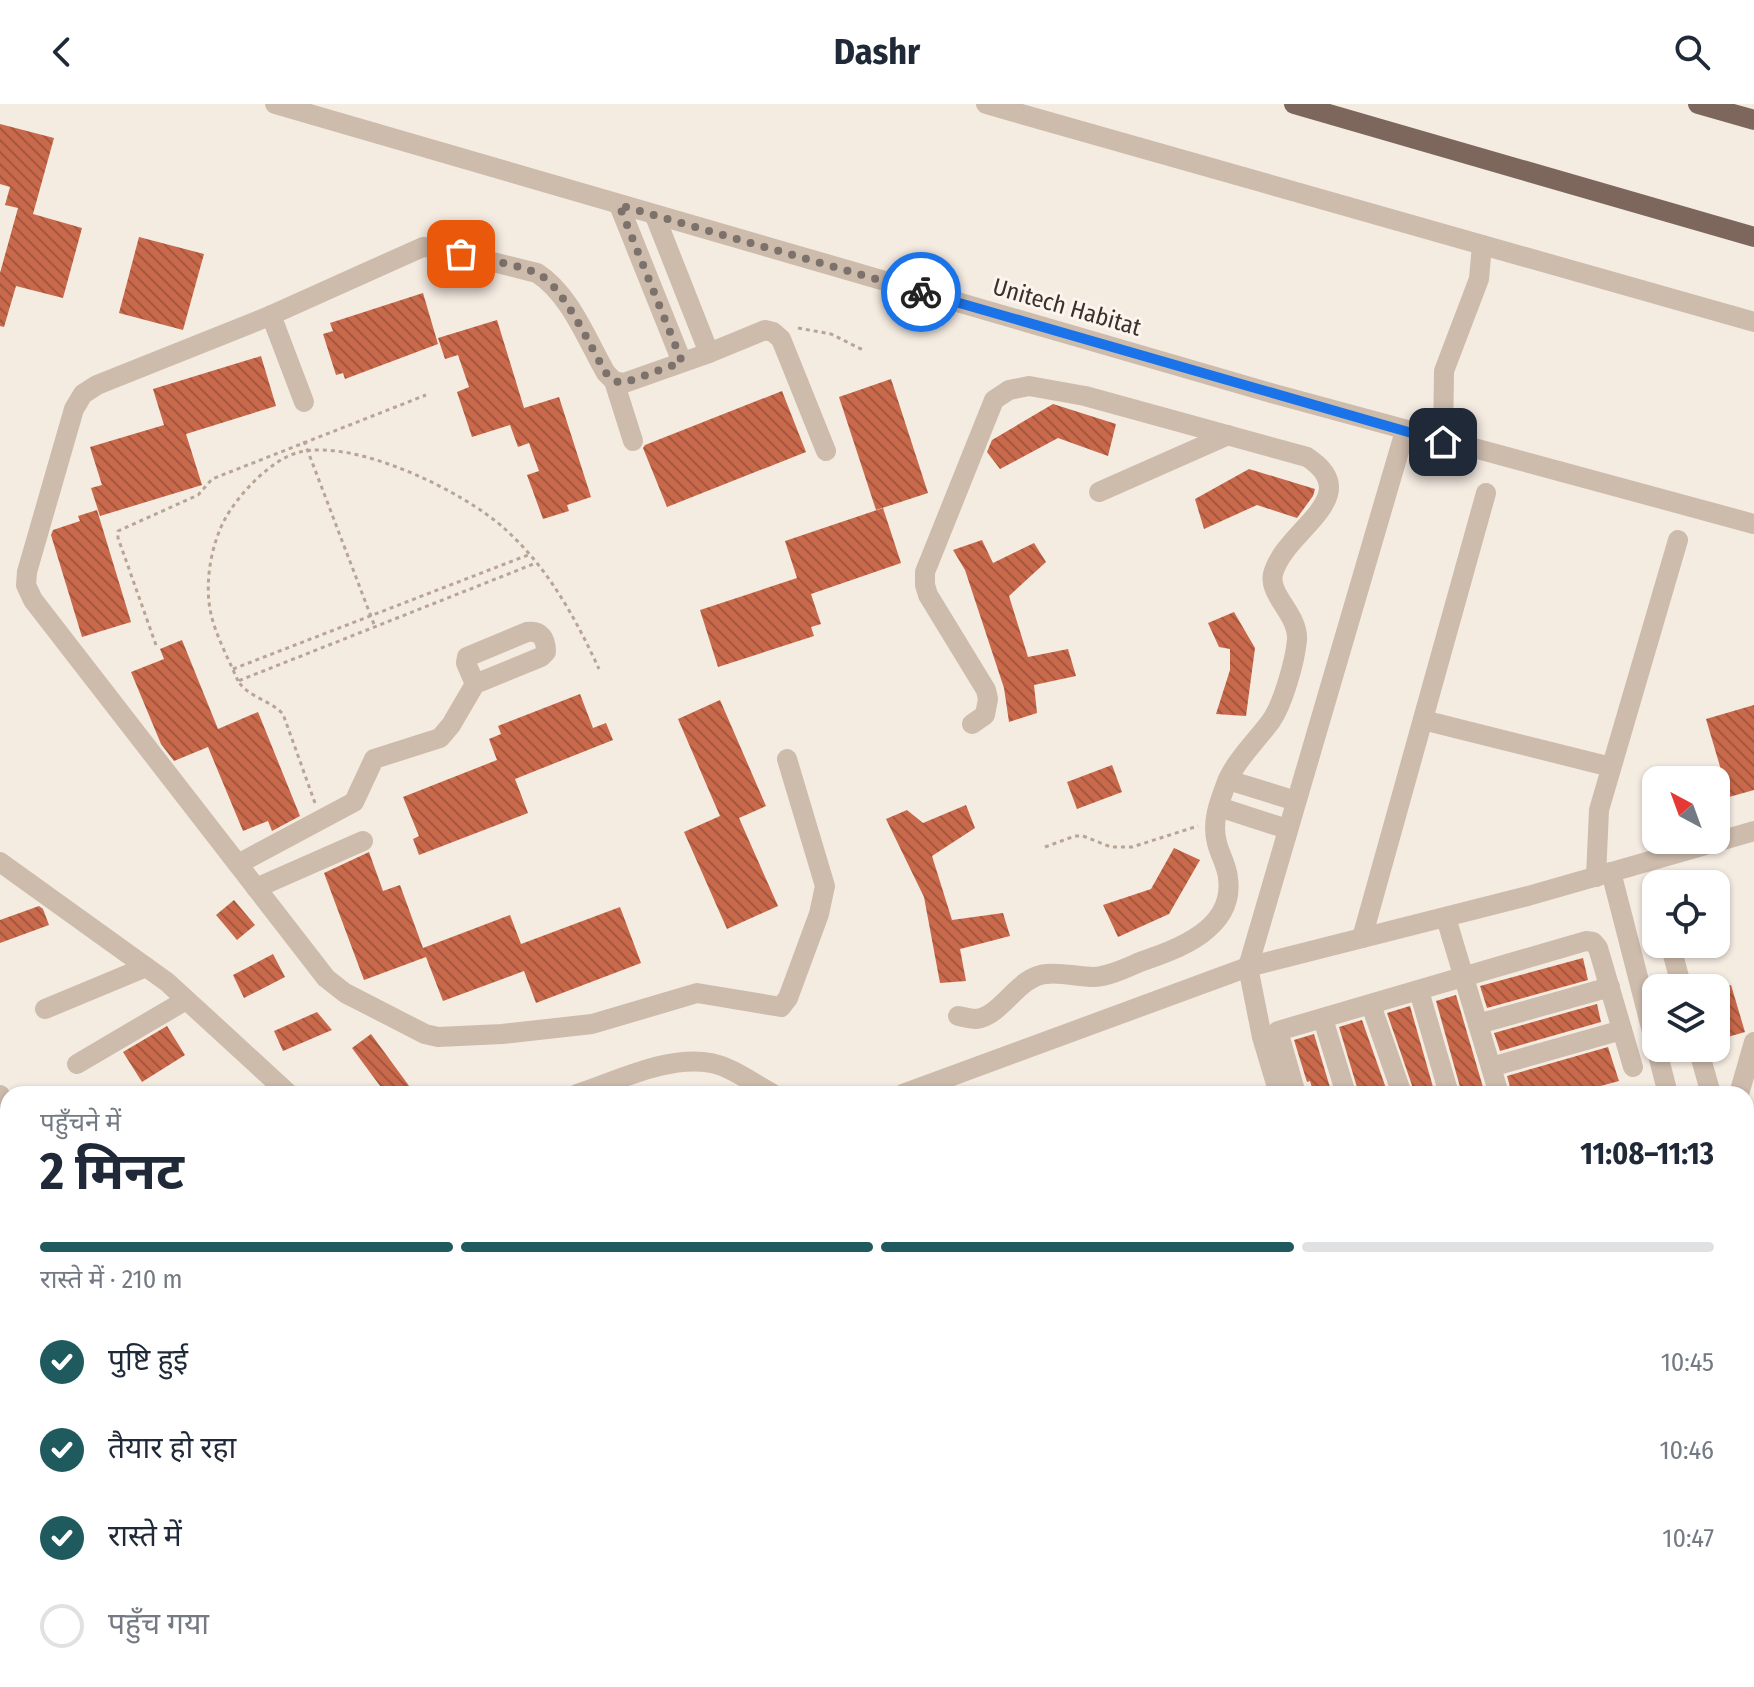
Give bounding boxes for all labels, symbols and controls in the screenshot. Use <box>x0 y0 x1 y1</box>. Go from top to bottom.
icon: back <box>40 30 84 74</box>
text: Dashr <box>834 30 920 74</box>
icon: search <box>1670 30 1714 74</box>
pin <box>427 220 495 288</box>
icon: bag <box>439 232 483 276</box>
courier <box>881 252 961 332</box>
icon: bike <box>899 270 943 314</box>
street label: Unitech Habitat <box>990 272 1145 342</box>
pin <box>1409 408 1477 476</box>
icon: home <box>1421 420 1465 464</box>
north arrow <box>1642 766 1730 854</box>
map controls <box>1642 766 1730 1062</box>
button: locate <box>1642 870 1730 958</box>
button: layers <box>1642 974 1730 1062</box>
text: पहुँचने में <box>40 1107 121 1138</box>
text: 11:08–11:13 <box>1580 1136 1714 1172</box>
text: 2 मिनट <box>40 1140 184 1203</box>
text: रास्ते में · 210 m <box>40 1264 182 1295</box>
icon: check <box>40 1340 84 1384</box>
text: पुष्टि हुई <box>108 1342 188 1378</box>
text: 10:45 <box>1661 1347 1714 1378</box>
icon: check <box>40 1428 84 1472</box>
text: तैयार हो रहा <box>108 1430 236 1466</box>
text: 10:46 <box>1659 1435 1714 1466</box>
icon: check <box>40 1516 84 1560</box>
text: रास्ते में <box>108 1518 182 1554</box>
text: 10:47 <box>1662 1523 1714 1554</box>
text: पहुँच गया <box>108 1606 209 1642</box>

